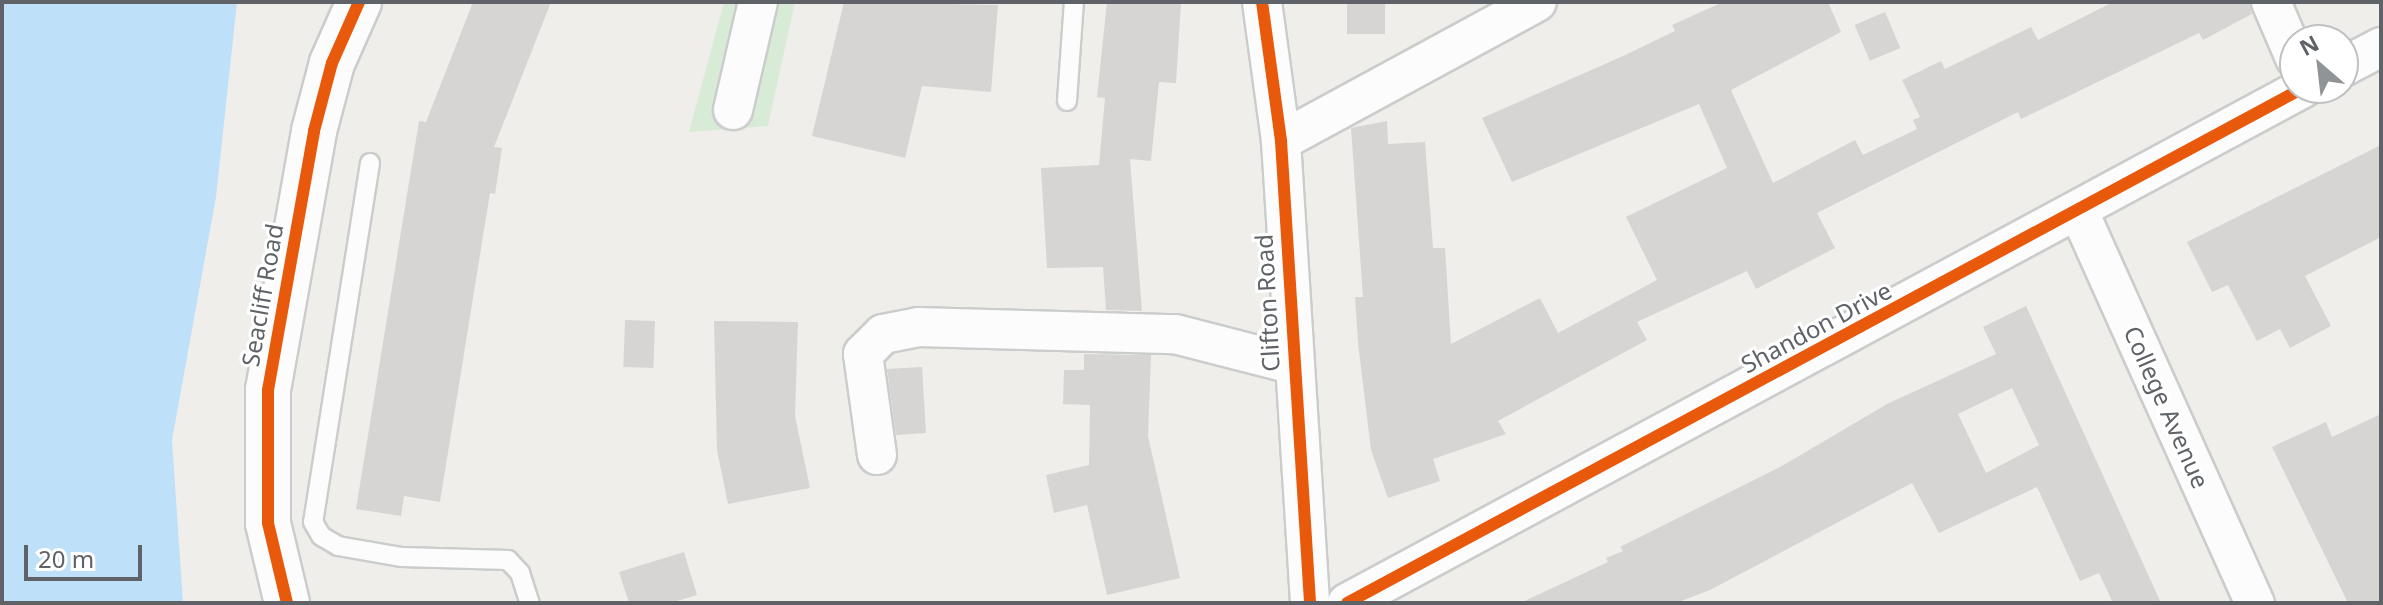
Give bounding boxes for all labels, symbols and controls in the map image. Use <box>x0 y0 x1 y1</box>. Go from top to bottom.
north arrow <box>2279 24 2359 104</box>
text: N <box>2294 27 2324 62</box>
street label: Seacliff Road <box>235 221 289 369</box>
street label: Clifton Road <box>1249 233 1285 373</box>
street label: Shandon Drive <box>1736 275 1896 379</box>
street label: College Avenue <box>2118 321 2216 493</box>
scale bar <box>28 529 146 579</box>
text: 20 m <box>38 542 94 575</box>

